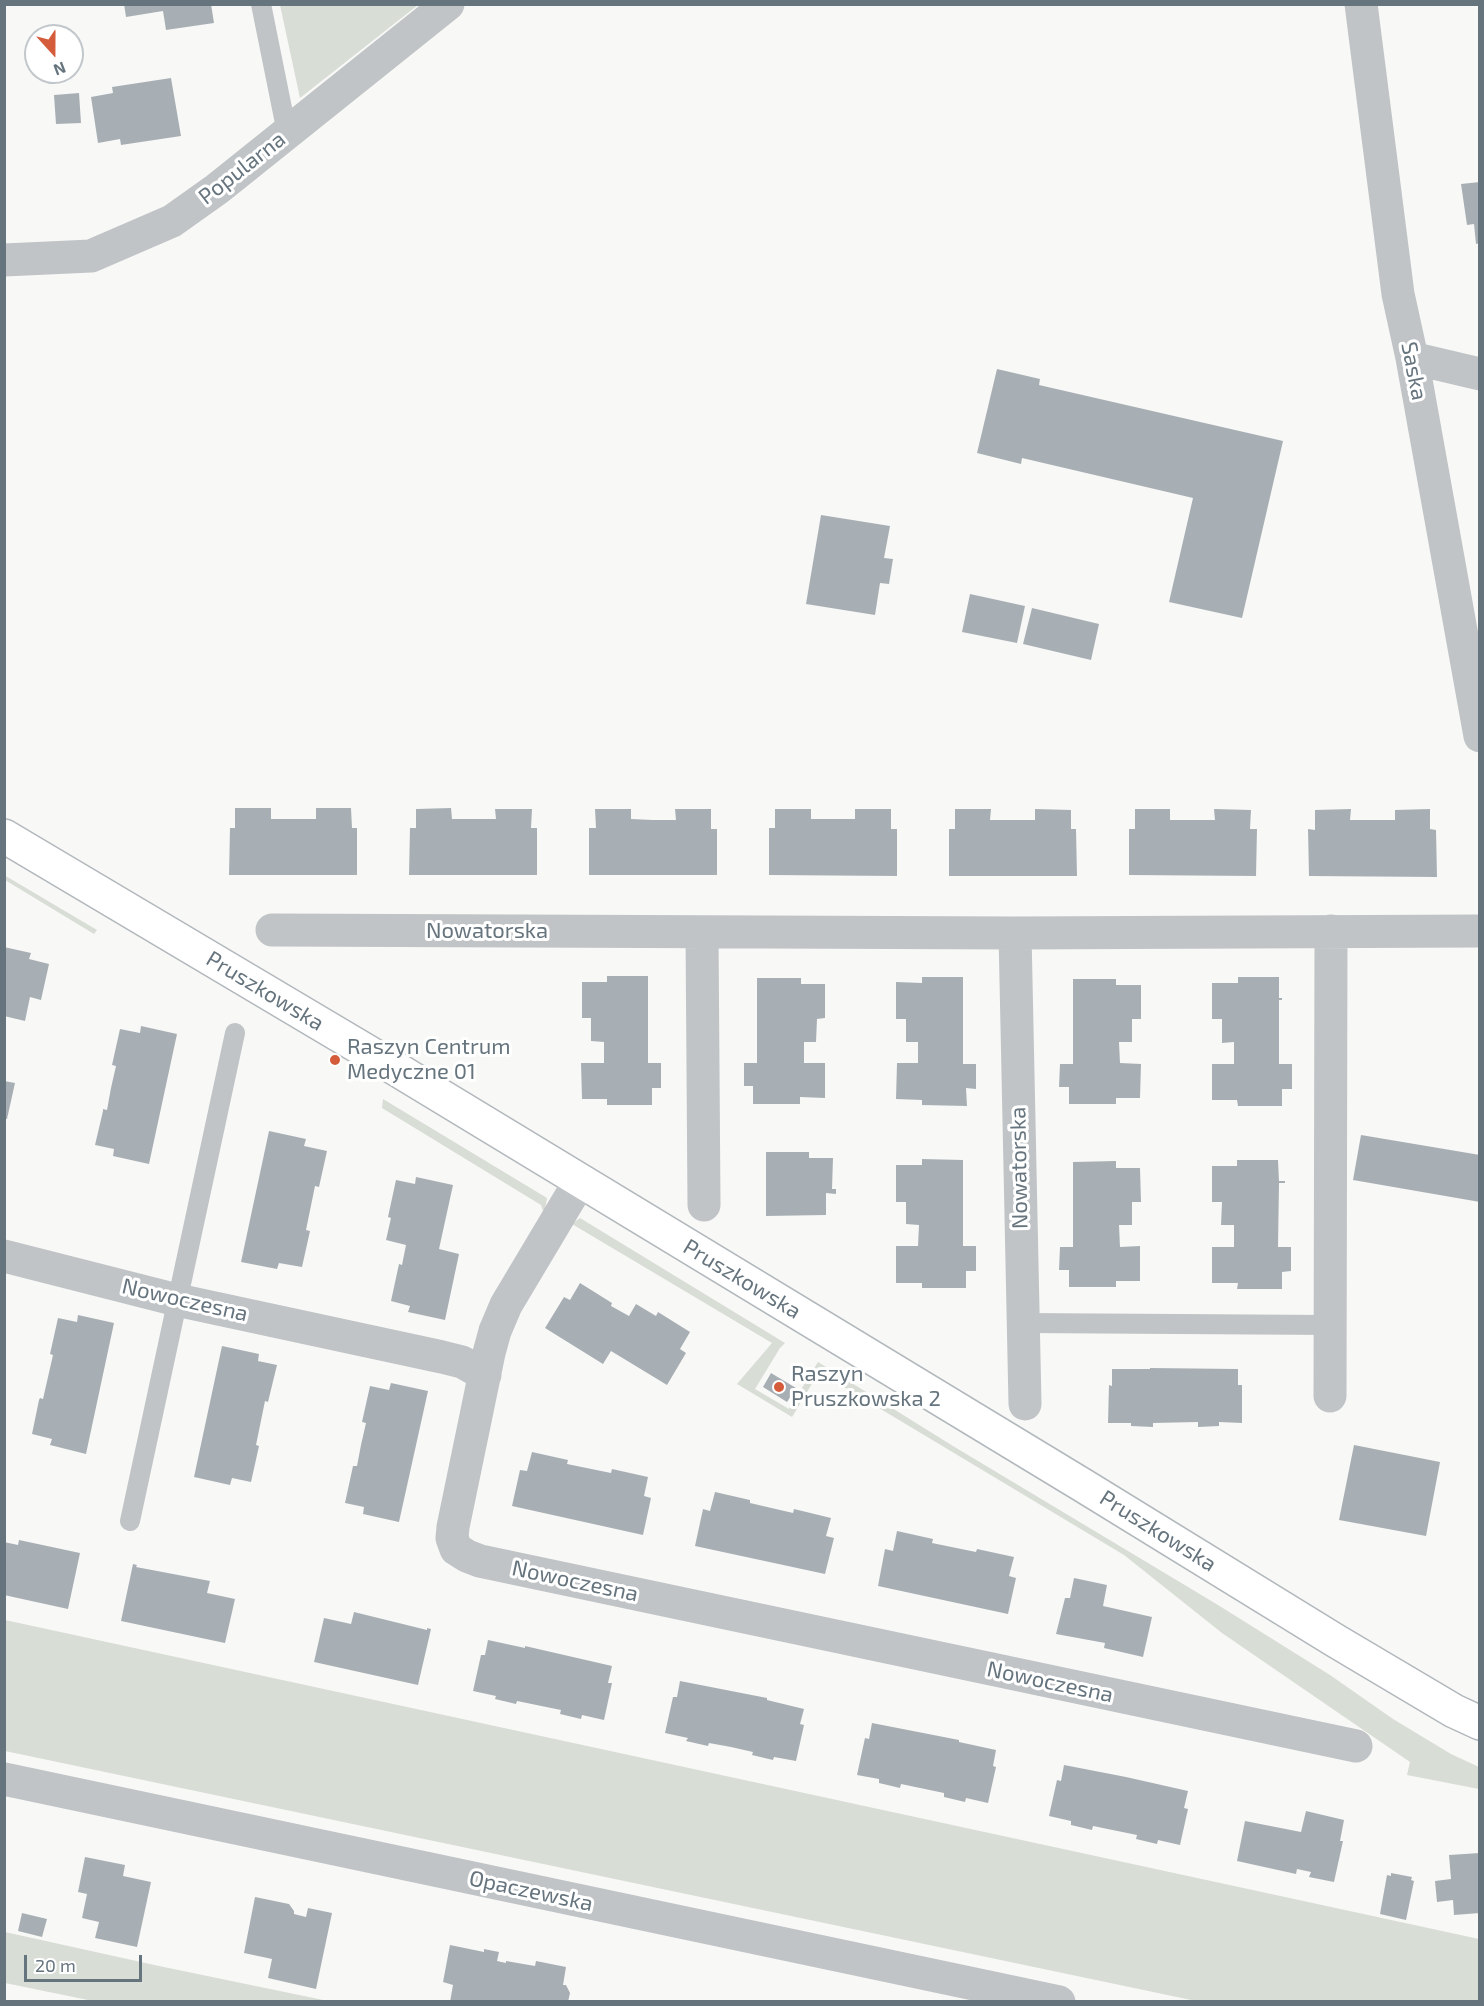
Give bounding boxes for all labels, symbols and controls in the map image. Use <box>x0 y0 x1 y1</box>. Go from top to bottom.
north arrow <box>24 24 84 84</box>
text: N <box>51 58 69 80</box>
street label: Popularna <box>193 126 291 210</box>
street label: Saska <box>1395 340 1433 402</box>
street label: Nowatorska <box>426 918 548 944</box>
street label: Pruszkowska <box>201 946 329 1036</box>
place label: Raszyn Centrum Medyczne 01 <box>347 1034 511 1086</box>
marker: Raszyn Centrum Medyczne 01 <box>328 1053 342 1067</box>
street label: Nowatorska <box>1005 1107 1033 1229</box>
street label: Pruszkowska <box>678 1234 806 1324</box>
street label: Nowoczesna <box>120 1273 250 1327</box>
place label: Raszyn Pruszkowska 2 <box>791 1361 941 1412</box>
marker: Raszyn Pruszkowska 2 <box>772 1380 786 1394</box>
street label: Pruszkowska <box>1095 1485 1221 1577</box>
street label: Nowoczesna <box>510 1555 640 1607</box>
street label: Nowoczesna <box>985 1656 1115 1708</box>
street label: Opaczewska <box>467 1865 595 1917</box>
scale bar <box>27 1943 146 1981</box>
text: 20 m <box>35 1954 76 1976</box>

